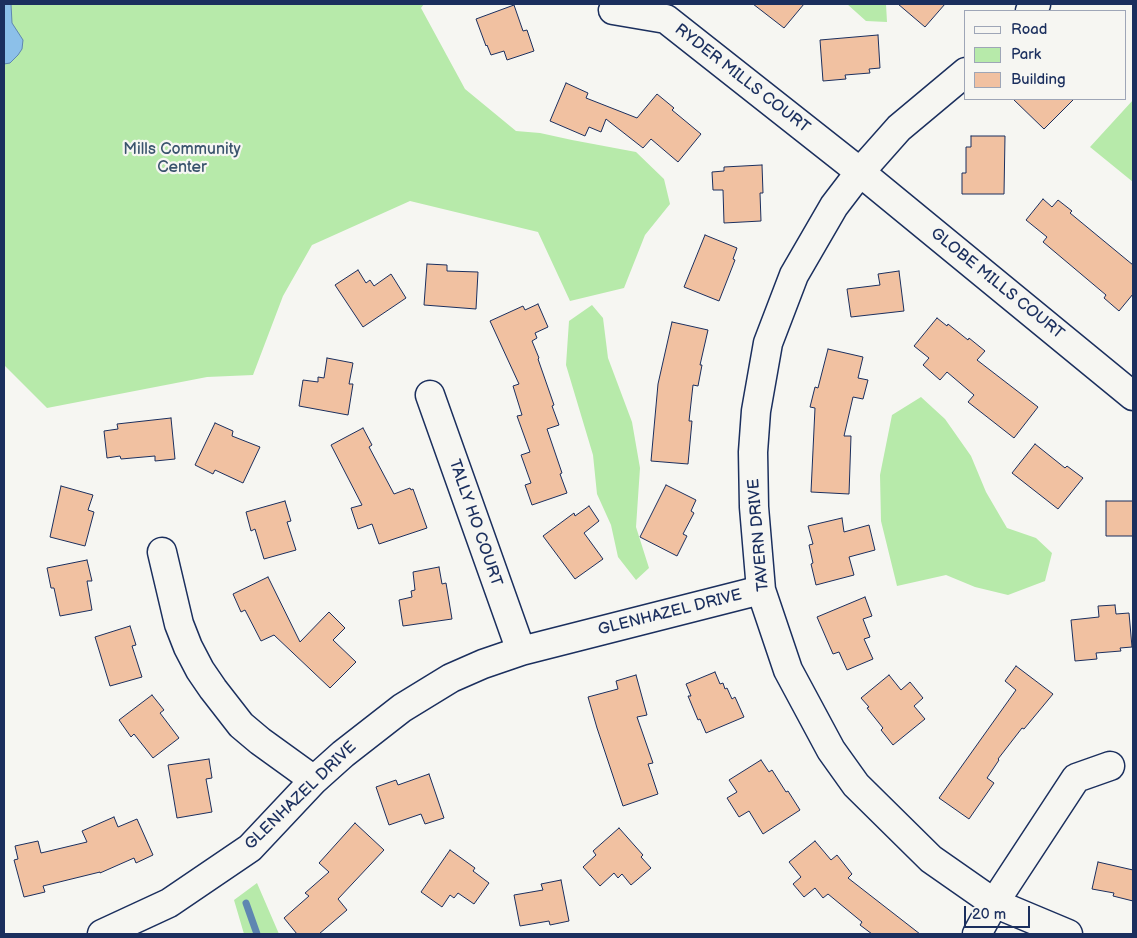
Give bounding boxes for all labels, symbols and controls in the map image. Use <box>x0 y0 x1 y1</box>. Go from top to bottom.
legend <box>964 10 1127 100</box>
street label: RYDER MILLS COURT <box>671 20 813 138</box>
text: Road <box>1011 20 1047 39</box>
text: Park <box>1011 45 1041 64</box>
text: Building <box>1011 70 1066 89</box>
park label: Mills Community Center <box>123 140 241 178</box>
street label: GLOBE MILLS COURT <box>926 224 1068 344</box>
street label: TALLY HO COURT <box>444 457 506 589</box>
street label: TAVERN DRIVE <box>745 478 773 592</box>
street label: GLENHAZEL DRIVE <box>596 586 744 640</box>
street label: GLENHAZEL DRIVE <box>241 738 361 854</box>
scale bar <box>967 896 1033 928</box>
text: 20 m <box>972 905 1006 924</box>

